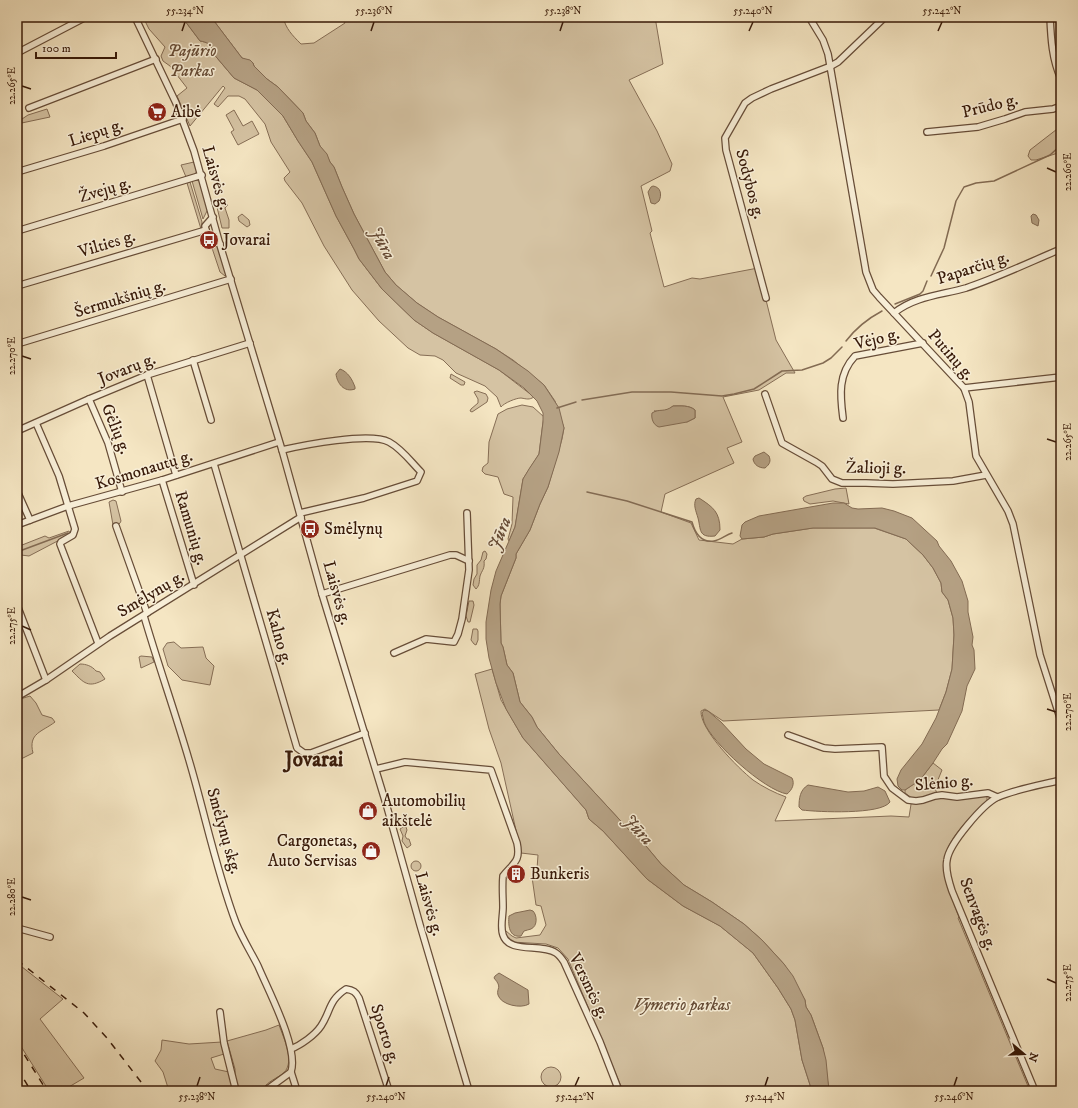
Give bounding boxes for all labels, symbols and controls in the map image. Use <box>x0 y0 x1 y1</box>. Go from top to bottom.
text: 55.234°N <box>166 5 204 17</box>
text: 55.236°N <box>355 5 393 17</box>
text: 55.238°N <box>544 5 582 17</box>
text: 55.240°N <box>733 5 773 17</box>
text: 55.242°N <box>923 5 962 17</box>
scale bar <box>36 34 116 60</box>
park label: Pajūrio Parkas <box>167 40 217 82</box>
text: 100 m <box>42 41 71 56</box>
text: 22.265°E <box>6 67 18 105</box>
street label: Prūdo g. <box>960 88 1020 124</box>
supermarket icon: Aibė <box>146 101 168 123</box>
place label: Aibė <box>171 101 201 123</box>
street label: Liepų g. <box>66 114 126 152</box>
street label: Laisvės g. <box>196 143 236 213</box>
street label: Sodybos g. <box>730 147 770 221</box>
text: 22.260°E <box>1062 153 1074 191</box>
street label: Žvejų g. <box>76 171 134 208</box>
water label: Jūra <box>364 222 400 264</box>
street label: Vilties g. <box>75 225 138 263</box>
bus stop icon: Jovarai <box>198 229 220 251</box>
place label: Jovarai <box>221 229 270 251</box>
street label: Paparčių g. <box>934 246 1012 290</box>
street label: Šermukšnių g. <box>71 274 168 323</box>
street label: Vėjo g. <box>851 323 902 355</box>
street label: Putinų g. <box>923 325 979 385</box>
text: 22.270°E <box>6 337 18 375</box>
street label: Jovarų g. <box>93 348 159 391</box>
street label: Gėlių g. <box>96 401 136 457</box>
text: 22.265°E <box>1062 423 1074 461</box>
street label: Kosmonautų g. <box>93 445 195 495</box>
street label: Žalioji g. <box>846 455 906 480</box>
street label: Ramunių g. <box>169 488 213 568</box>
water label: Jūra <box>483 513 517 554</box>
bus stop icon: Smėlynų <box>299 518 321 540</box>
place label: Smėlynų <box>324 518 383 540</box>
street label: Laisvės g. <box>317 558 357 628</box>
street label: Smėlynų g. <box>113 565 189 623</box>
street label: Kalno g. <box>261 606 297 668</box>
text: 22.275°E <box>6 607 18 645</box>
text: 22.270°E <box>1062 693 1074 731</box>
district label: Jovarai <box>283 747 344 773</box>
street label: Slėnio g. <box>914 769 974 797</box>
street label: Smėlynų skg. <box>201 785 247 877</box>
place label: Automobilių aikštelė <box>382 790 466 832</box>
shop icon: Automobilių aikštelė <box>357 800 379 822</box>
water label: Jūra <box>618 810 658 851</box>
place label: Cargonetas, Auto Servisas <box>268 830 357 872</box>
shop icon: Cargonetas, Auto Servisas <box>360 840 382 862</box>
building icon: Bunkeris <box>505 863 527 885</box>
place label: Bunkeris <box>530 863 590 885</box>
street label: Laisvės g. <box>409 869 449 939</box>
street label: Senvagės g. <box>954 874 1002 954</box>
text: 22.280°E <box>6 878 18 916</box>
street label: Versmės g. <box>563 949 614 1022</box>
text: 22.275°E <box>1062 964 1074 1002</box>
park label: Vymerio parkas <box>633 994 731 1016</box>
street label: Sporto g. <box>365 1001 405 1067</box>
north arrow <box>1004 1034 1044 1074</box>
text: N <box>1024 1050 1041 1063</box>
text: 55.238°N <box>178 1091 216 1103</box>
text: 55.240°N <box>366 1091 406 1103</box>
text: 55.242°N <box>556 1091 595 1103</box>
text: 55.244°N <box>745 1091 785 1103</box>
text: 55.246°N <box>934 1091 974 1103</box>

